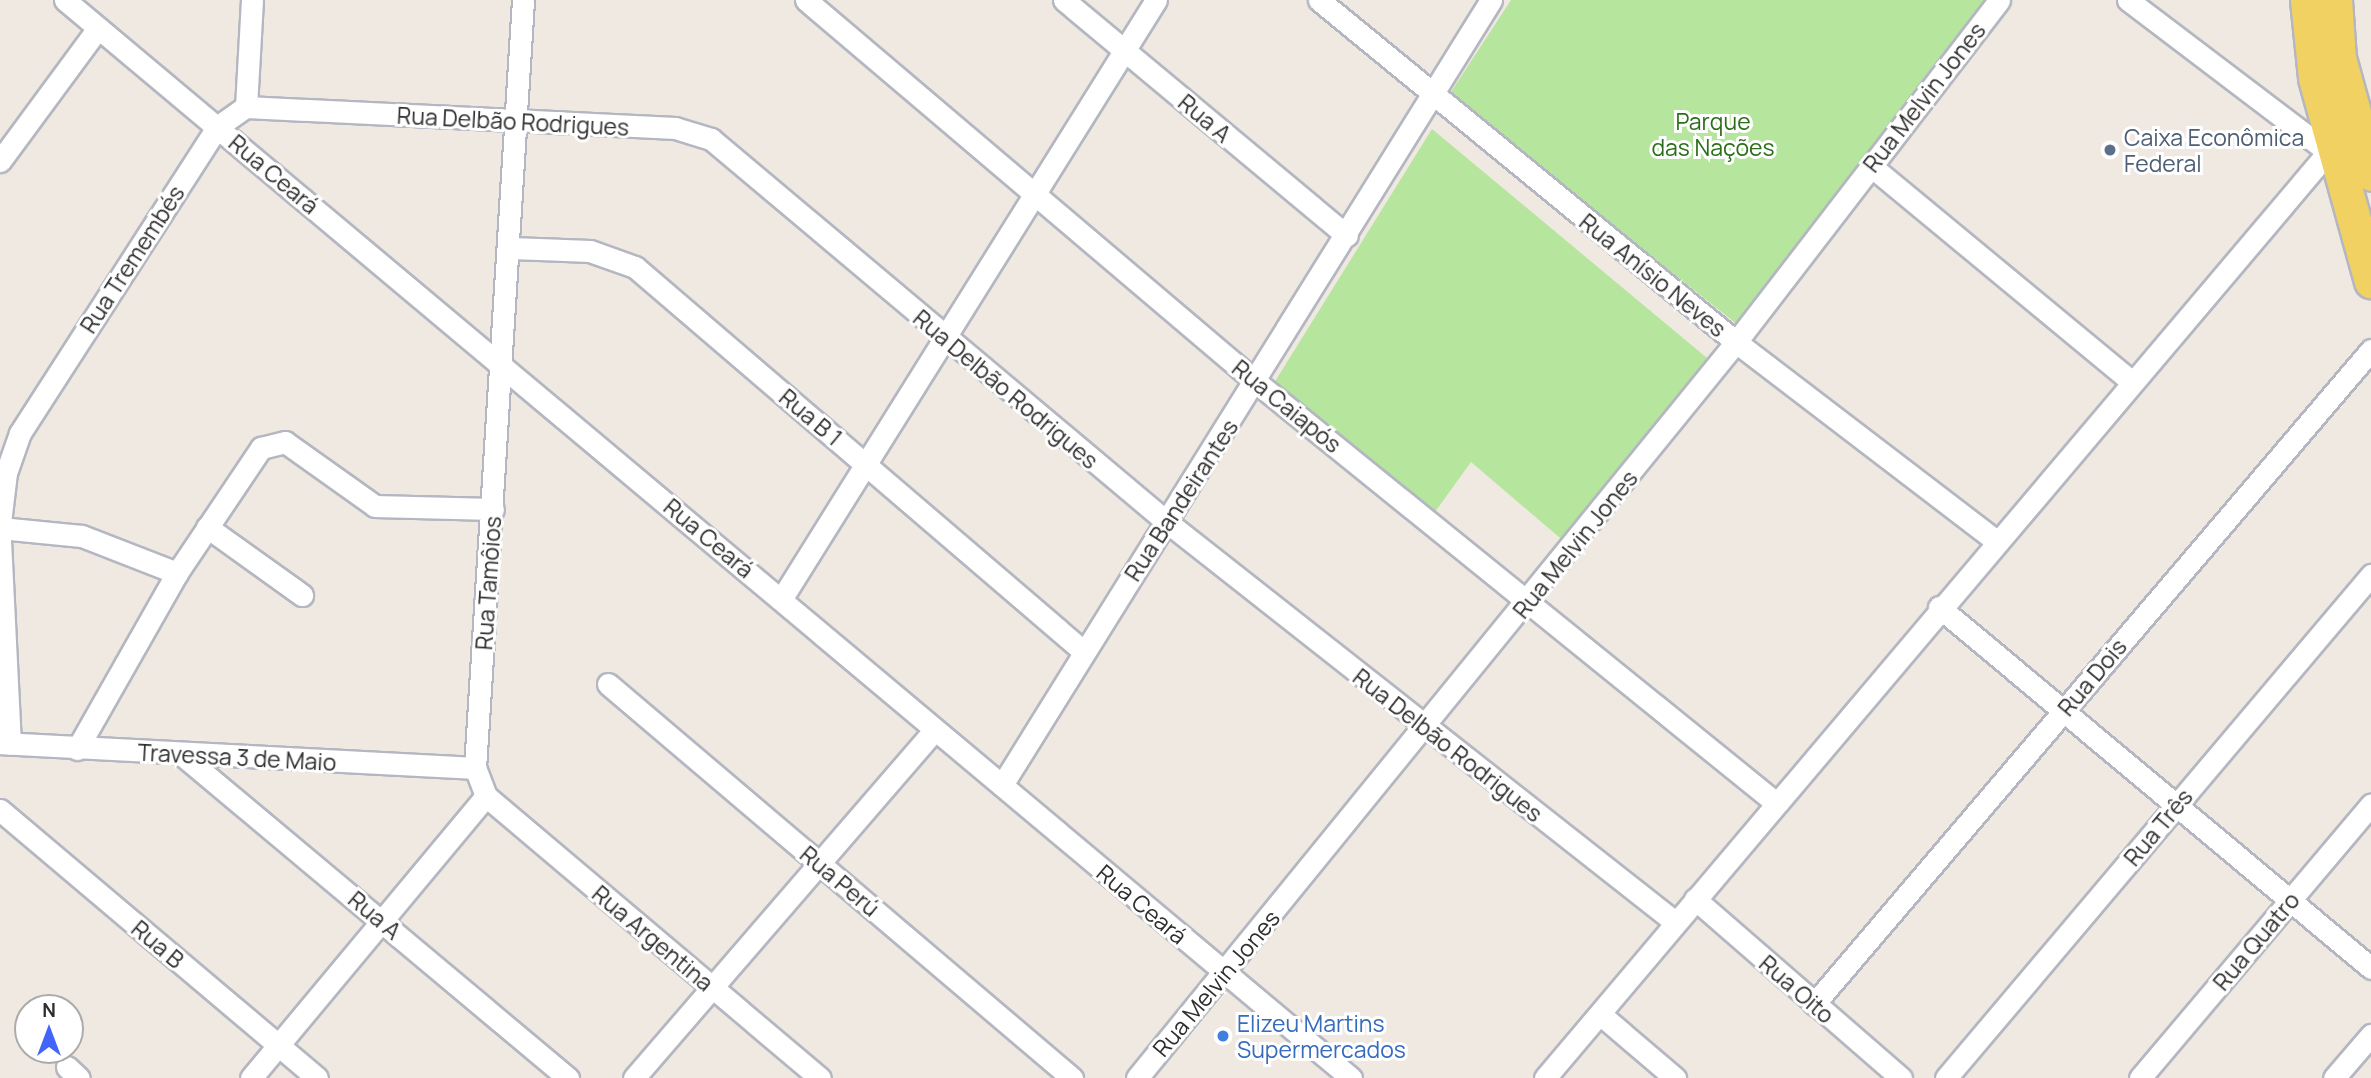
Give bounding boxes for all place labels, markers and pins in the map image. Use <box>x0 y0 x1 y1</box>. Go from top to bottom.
place label: Caixa Econômica Federal <box>2124 123 2304 177</box>
marker: Caixa Econômica Federal <box>2102 142 2118 158</box>
place label: Elizeu Martins Supermercados <box>1237 1009 1406 1063</box>
marker: Elizeu Martins Supermercados <box>1215 1028 1231 1044</box>

